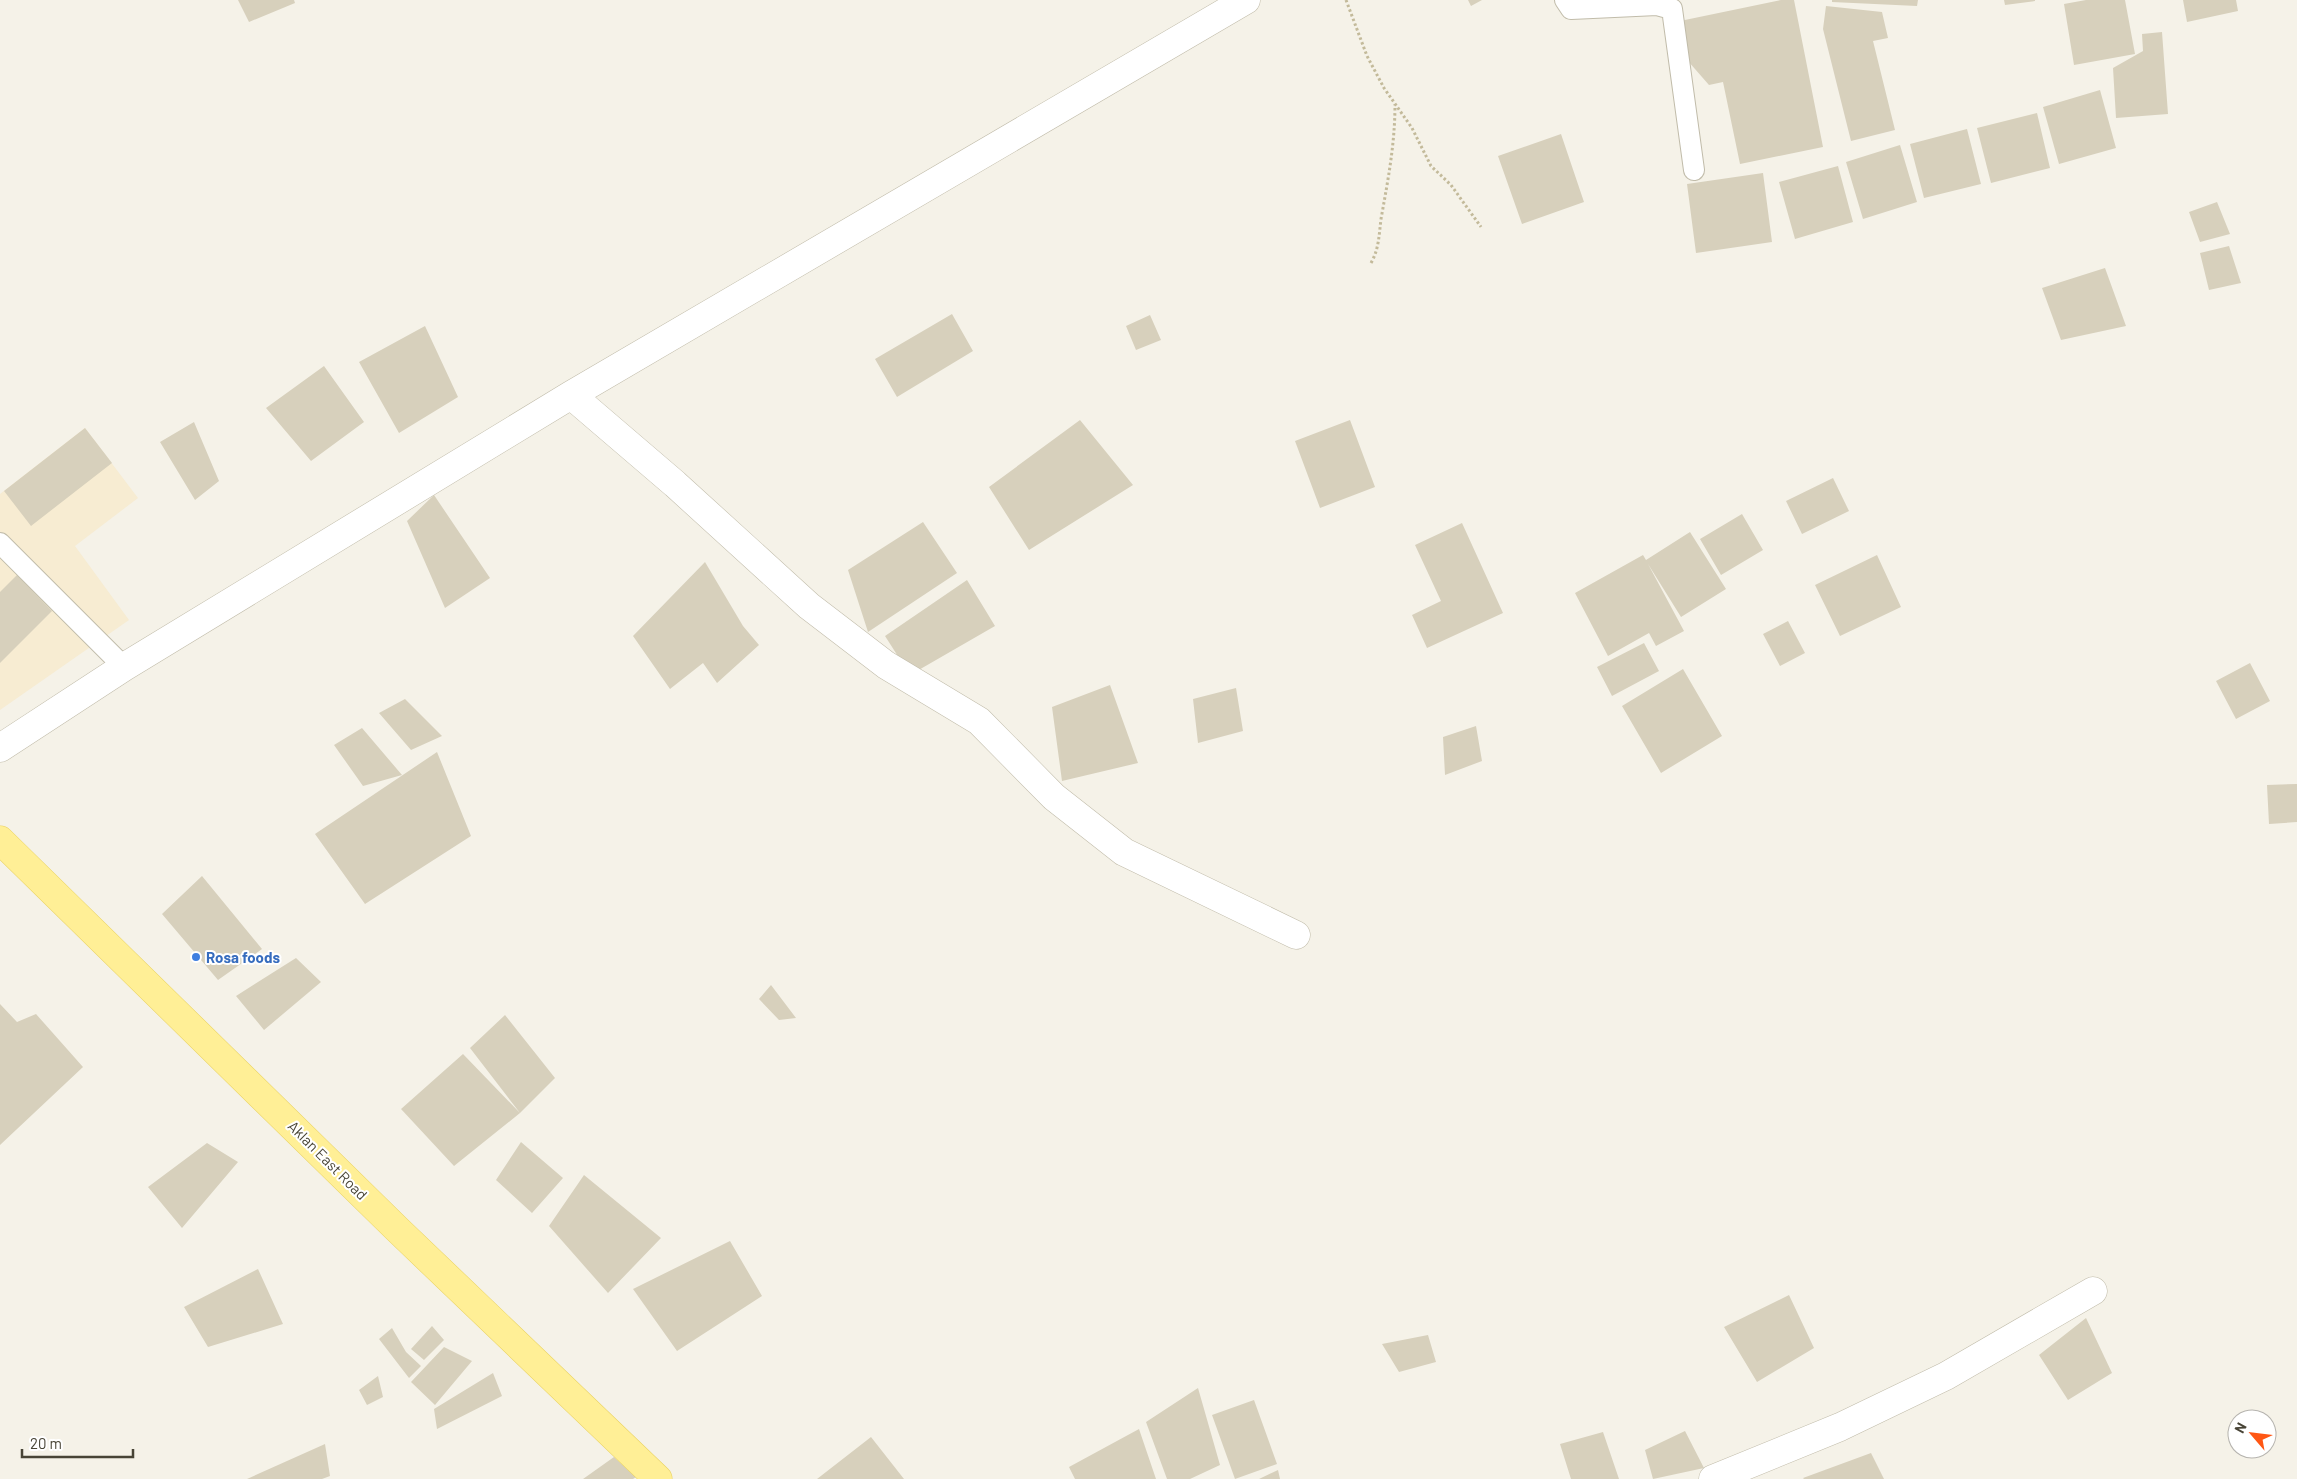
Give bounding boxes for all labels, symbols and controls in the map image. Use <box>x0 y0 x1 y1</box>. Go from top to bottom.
place label: Rosa foods <box>206 948 280 966</box>
marker: Rosa foods <box>190 951 202 963</box>
street label: Aklan East Road <box>285 1117 371 1203</box>
north arrow <box>2227 1409 2277 1459</box>
text: N <box>2230 1420 2250 1436</box>
scale bar <box>22 1426 134 1458</box>
text: 20 m <box>30 1434 62 1452</box>

